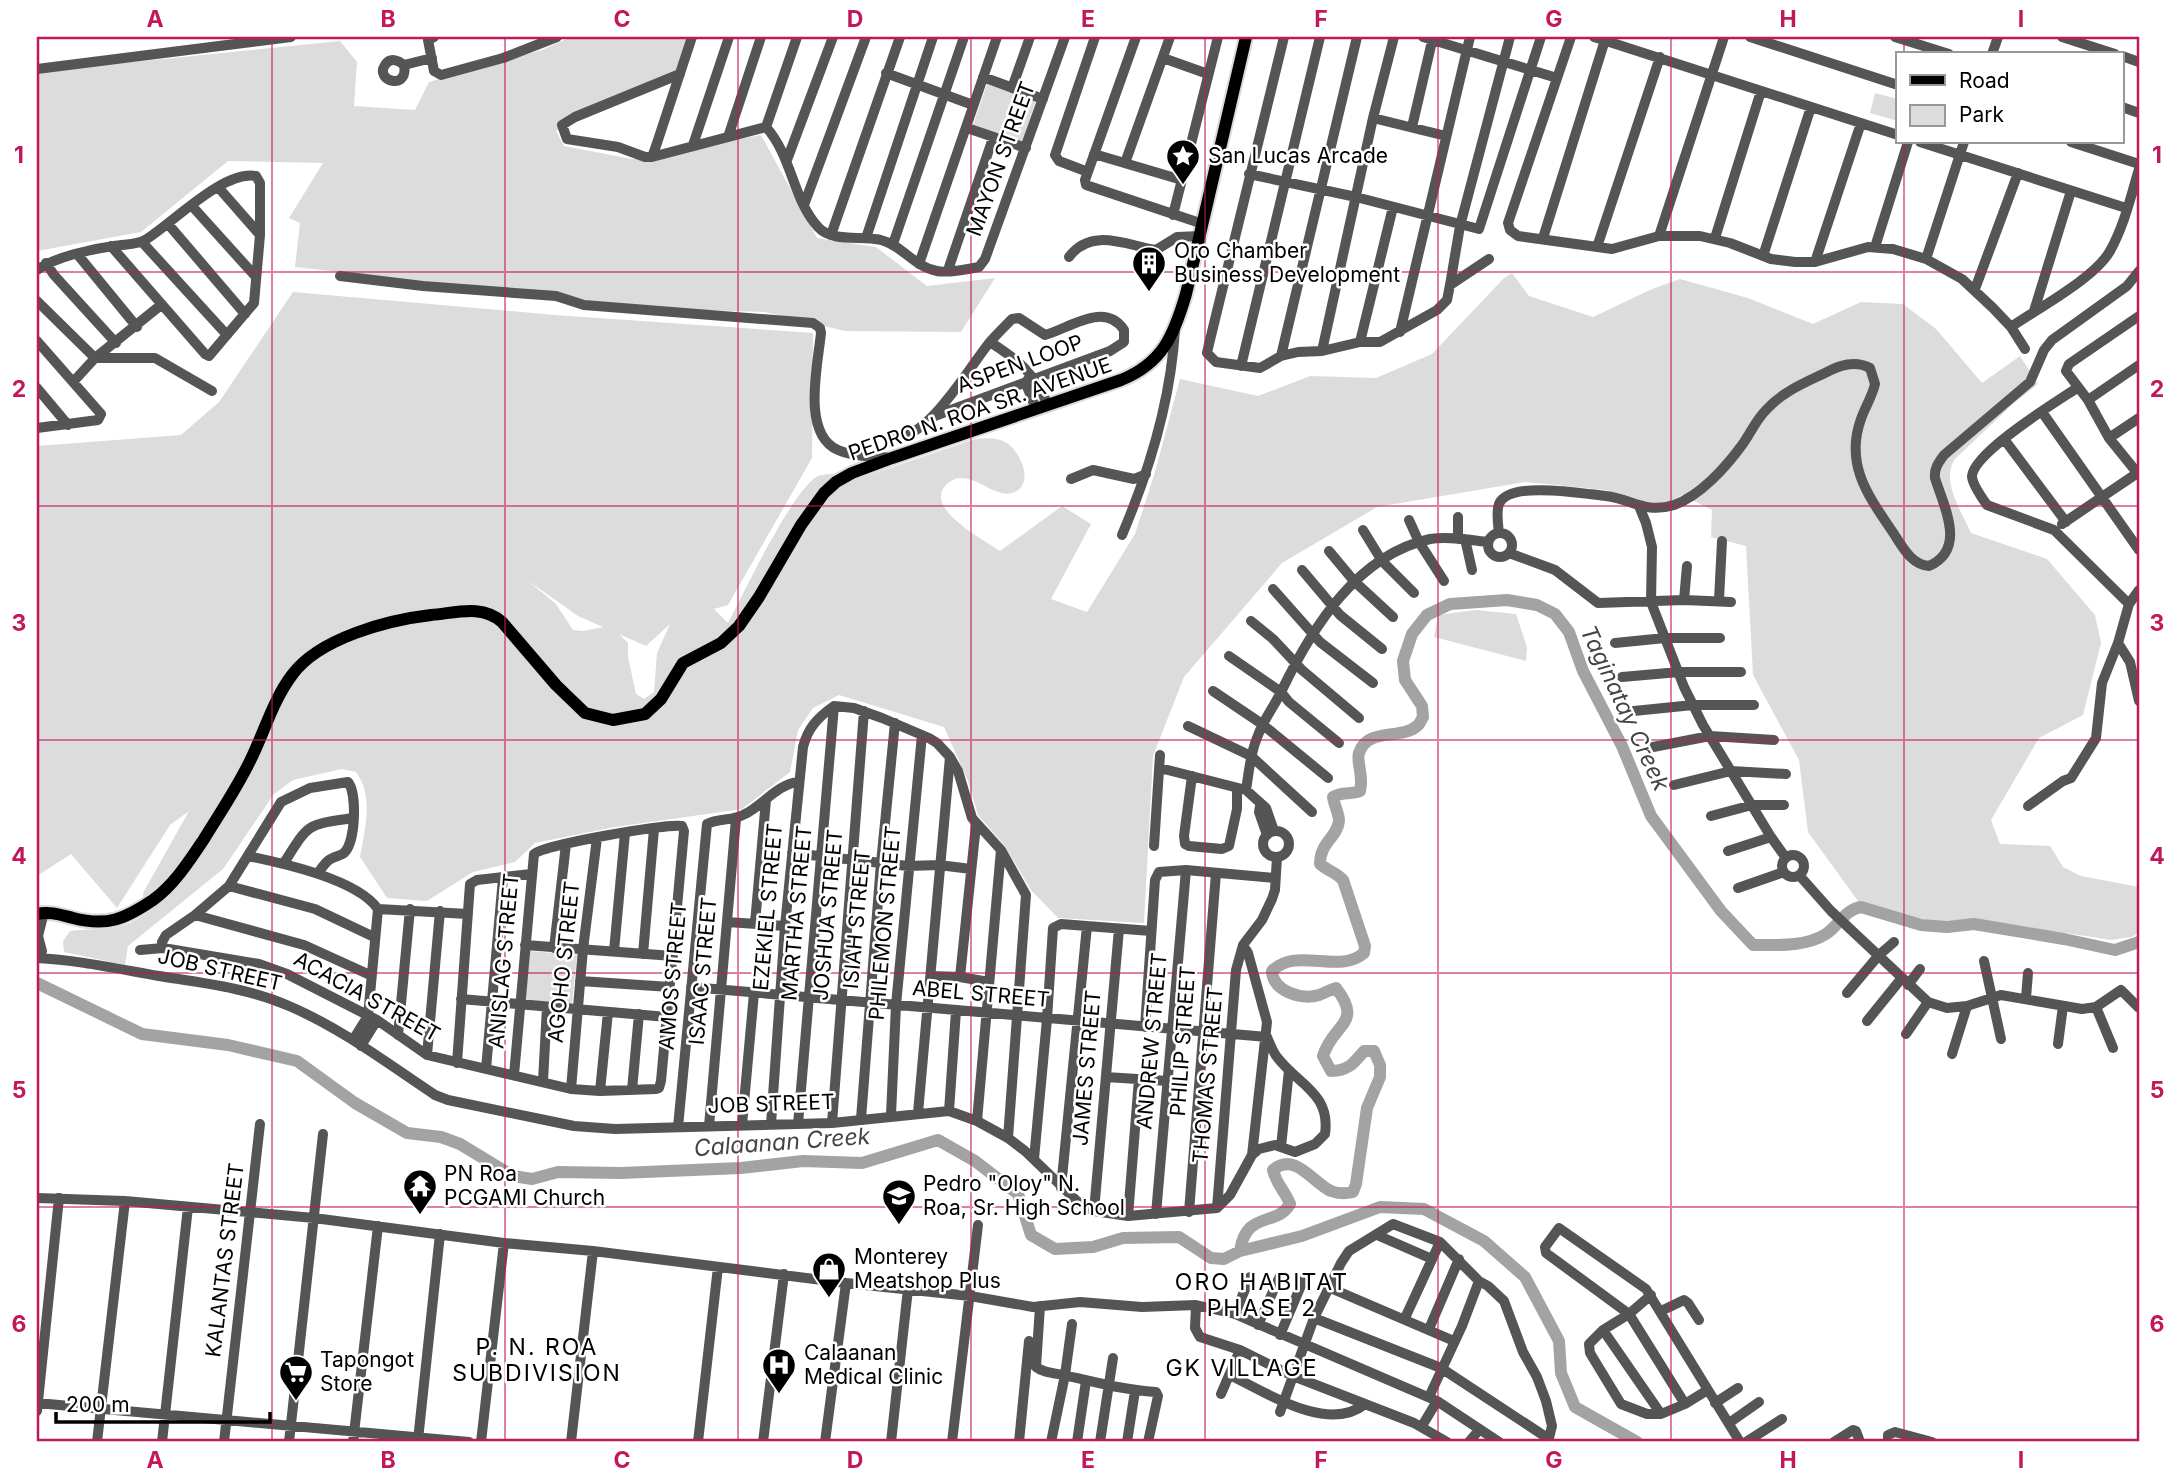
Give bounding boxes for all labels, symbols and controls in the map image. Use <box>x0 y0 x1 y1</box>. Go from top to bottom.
text: A <box>146 5 164 33</box>
text: B <box>380 5 396 33</box>
text: C <box>613 5 631 33</box>
text: D <box>847 5 863 33</box>
text: E <box>1081 5 1095 33</box>
text: F <box>1314 5 1328 33</box>
text: G <box>1545 5 1563 33</box>
text: H <box>1779 5 1797 33</box>
text: I <box>2018 5 2024 33</box>
legend <box>1896 52 2124 144</box>
text: Road <box>1959 68 2010 93</box>
street label: MAYON STREET <box>961 78 1040 239</box>
text: Park <box>1959 102 2004 127</box>
place icon: San Lucas Arcade <box>1164 137 1202 186</box>
text: 1 <box>14 141 24 169</box>
text: 1 <box>2152 141 2162 169</box>
place label: San Lucas Arcade <box>1208 143 1388 168</box>
place label: Oro Chamber Business Development <box>1174 238 1400 287</box>
building icon: Oro Chamber Business Development <box>1130 244 1168 293</box>
street label: ASPEN LOOP <box>953 329 1086 398</box>
street label: PEDRO N. ROA SR. AVENUE <box>845 352 1115 465</box>
text: 2 <box>12 375 26 403</box>
text: 2 <box>2150 375 2164 403</box>
text: 3 <box>12 609 26 637</box>
text: 3 <box>2150 609 2164 637</box>
water label: Taginatay Creek <box>1574 621 1676 795</box>
street label: EZEKIEL STREET <box>748 822 787 992</box>
street label: MARTHA STREET <box>776 824 817 1002</box>
street label: PHILEMON STREET <box>864 825 905 1021</box>
street label: JOSHUA STREET <box>808 828 847 1002</box>
text: 4 <box>11 842 27 870</box>
text: 4 <box>2149 842 2165 870</box>
street label: ISIAH STREET <box>838 848 875 990</box>
street label: ANISLAG STREET <box>483 872 524 1050</box>
street label: AGOHO STREET <box>543 880 584 1044</box>
street label: ISAAC STREET <box>684 896 721 1046</box>
street label: AMOS STREET <box>654 901 691 1051</box>
street label: JOB STREET <box>155 943 285 996</box>
street label: ACACIA STREET <box>290 946 445 1047</box>
street label: ANDREW STREET <box>1131 951 1172 1130</box>
street label: PHILIP STREET <box>1165 965 1200 1117</box>
street label: ABEL STREET <box>911 975 1051 1012</box>
street label: THOMAS STREET <box>1187 986 1228 1164</box>
street label: JAMES STREET <box>1067 989 1106 1147</box>
text: 5 <box>12 1076 26 1104</box>
text: 5 <box>2150 1076 2164 1104</box>
street label: JOB STREET <box>707 1089 835 1118</box>
water label: Calaanan Creek <box>693 1122 871 1162</box>
street label: KALANTAS STREET <box>200 1161 249 1359</box>
place label: PN Roa PCGAMI Church <box>444 1161 605 1210</box>
temple icon: PN Roa PCGAMI Church <box>401 1167 439 1216</box>
place label: Pedro "Oloy" N. Roa, Sr. High School <box>923 1171 1125 1220</box>
school or university icon: Pedro "Oloy" N. Roa, Sr. High School <box>880 1177 918 1226</box>
place label: Monterey Meatshop Plus <box>854 1244 1001 1293</box>
shop icon: Monterey Meatshop Plus <box>810 1250 848 1299</box>
district label: ORO HABITAT PHASE 2 <box>1175 1268 1349 1322</box>
text: 6 <box>12 1310 26 1338</box>
text: 6 <box>2150 1310 2164 1338</box>
district label: P. N. ROA SUBDIVISION <box>452 1333 622 1387</box>
place label: Calaanan Medical Clinic <box>804 1340 943 1389</box>
hospital icon: Calaanan Medical Clinic <box>760 1346 798 1395</box>
place label: Tapongot Store <box>320 1347 414 1396</box>
supermarket icon: Tapongot Store <box>277 1353 315 1402</box>
district label: GK VILLAGE <box>1165 1354 1319 1382</box>
scale bar <box>56 1381 270 1425</box>
text: 200 m <box>66 1392 130 1417</box>
text: A <box>146 1446 164 1474</box>
text: B <box>380 1446 396 1474</box>
text: C <box>613 1446 631 1474</box>
text: D <box>847 1446 863 1474</box>
text: E <box>1081 1446 1095 1474</box>
text: F <box>1314 1446 1328 1474</box>
text: G <box>1545 1446 1563 1474</box>
text: H <box>1779 1446 1797 1474</box>
text: I <box>2018 1446 2024 1474</box>

